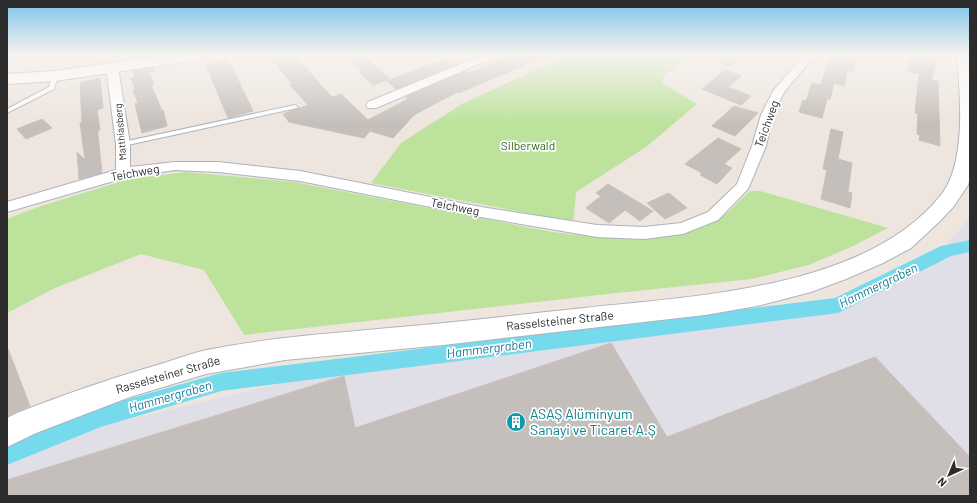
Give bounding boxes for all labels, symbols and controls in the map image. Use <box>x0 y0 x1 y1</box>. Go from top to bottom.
street label: Teichweg <box>751 98 781 149</box>
street label: Matthiasberg <box>112 103 128 161</box>
park label: Silberwald <box>501 138 555 152</box>
street label: Teichweg <box>109 161 160 183</box>
street label: Teichweg <box>430 194 481 218</box>
water label: Hammergraben <box>836 259 920 311</box>
street label: Rasselsteiner Straße <box>506 307 614 333</box>
water label: Hammergraben <box>446 335 533 361</box>
street label: Rasselsteiner Straße <box>114 352 222 396</box>
water label: Hammergraben <box>127 376 213 415</box>
place label: ASAŞ Alüminyum Sanayi ve Ticaret A.Ş <box>530 405 656 438</box>
building icon: ASAŞ Alüminyum Sanayi ve Ticaret A.Ş <box>505 411 527 433</box>
north arrow <box>929 455 969 495</box>
text: N <box>935 475 949 490</box>

